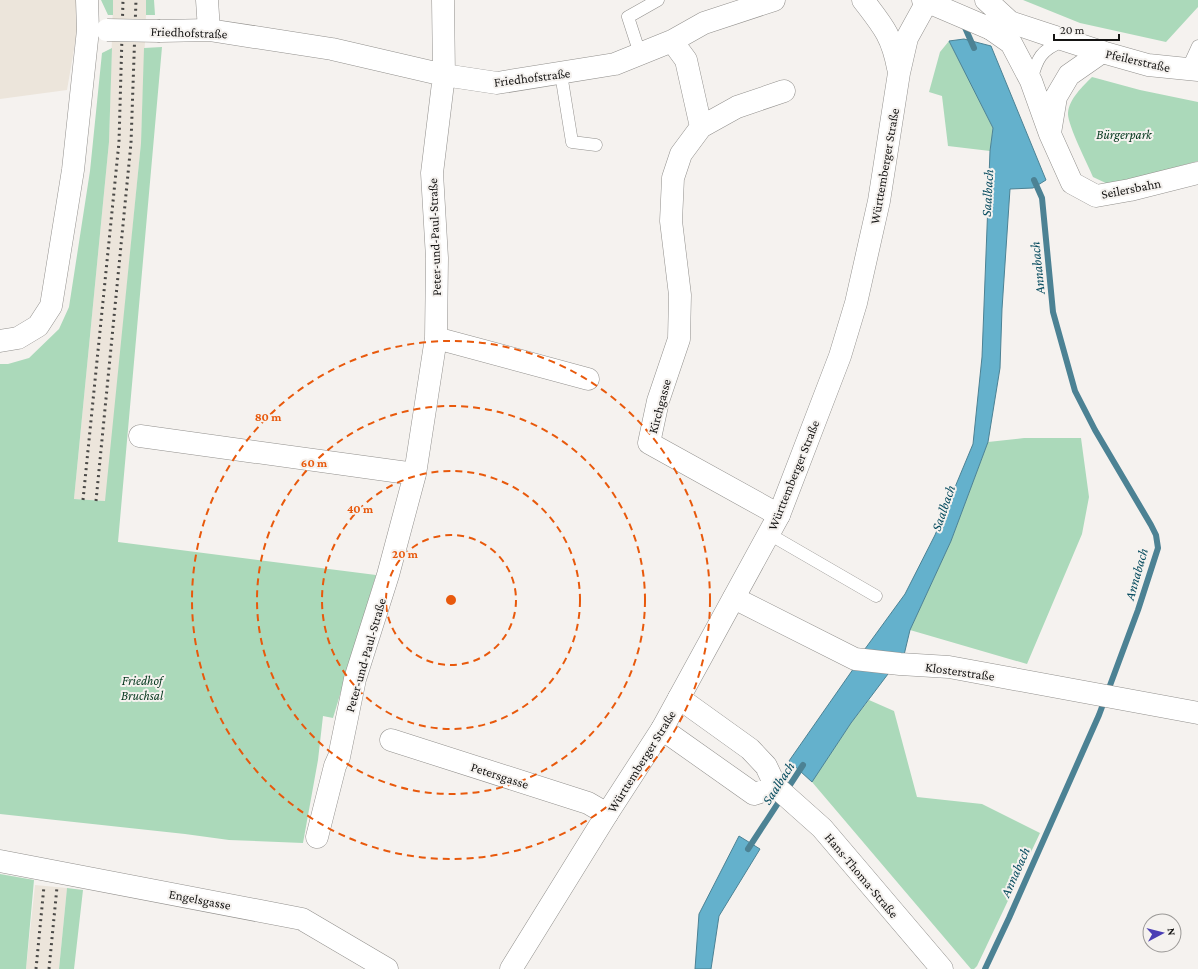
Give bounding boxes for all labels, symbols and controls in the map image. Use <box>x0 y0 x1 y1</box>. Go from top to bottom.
scale bar <box>1054 16 1119 42</box>
text: 20 m <box>1060 23 1085 37</box>
street label: Friedhofstraße <box>150 24 228 41</box>
street label: Pfeilerstraße <box>1104 46 1172 75</box>
street label: Friedhofstraße <box>493 65 571 90</box>
street label: Württemberger Straße <box>867 107 902 225</box>
park label: Bürgerpark <box>1096 127 1153 142</box>
water label: Saalbach <box>978 169 996 217</box>
street label: Seilersbahn <box>1100 175 1162 202</box>
street label: Peter-und-Paul-Straße <box>425 178 444 296</box>
water label: Annabach <box>1026 241 1048 296</box>
street label: Kirchgasse <box>645 377 674 435</box>
text: 80 m <box>255 410 282 424</box>
street label: Württemberger Straße <box>765 418 823 532</box>
text: 60 m <box>301 456 328 470</box>
water label: Saalbach <box>928 483 958 533</box>
text: 40 m <box>347 502 374 516</box>
water label: Annabach <box>1121 546 1151 603</box>
text: 20 m <box>392 547 419 561</box>
centre of rings <box>444 593 458 607</box>
street label: Peter-und-Paul-Straße <box>342 596 389 714</box>
street label: Klosterstraße <box>924 659 996 684</box>
park label: Friedhof Bruchsal <box>121 673 164 703</box>
street label: Württemberger Straße <box>604 707 679 815</box>
water label: Saalbach <box>758 758 798 807</box>
street label: Petersgasse <box>469 759 531 792</box>
street label: Hans-Thoma-Straße <box>822 830 902 921</box>
water label: Annabach <box>996 844 1033 900</box>
street label: Engelsgasse <box>168 886 232 913</box>
north arrow <box>1142 913 1182 953</box>
text: N <box>1166 927 1178 937</box>

